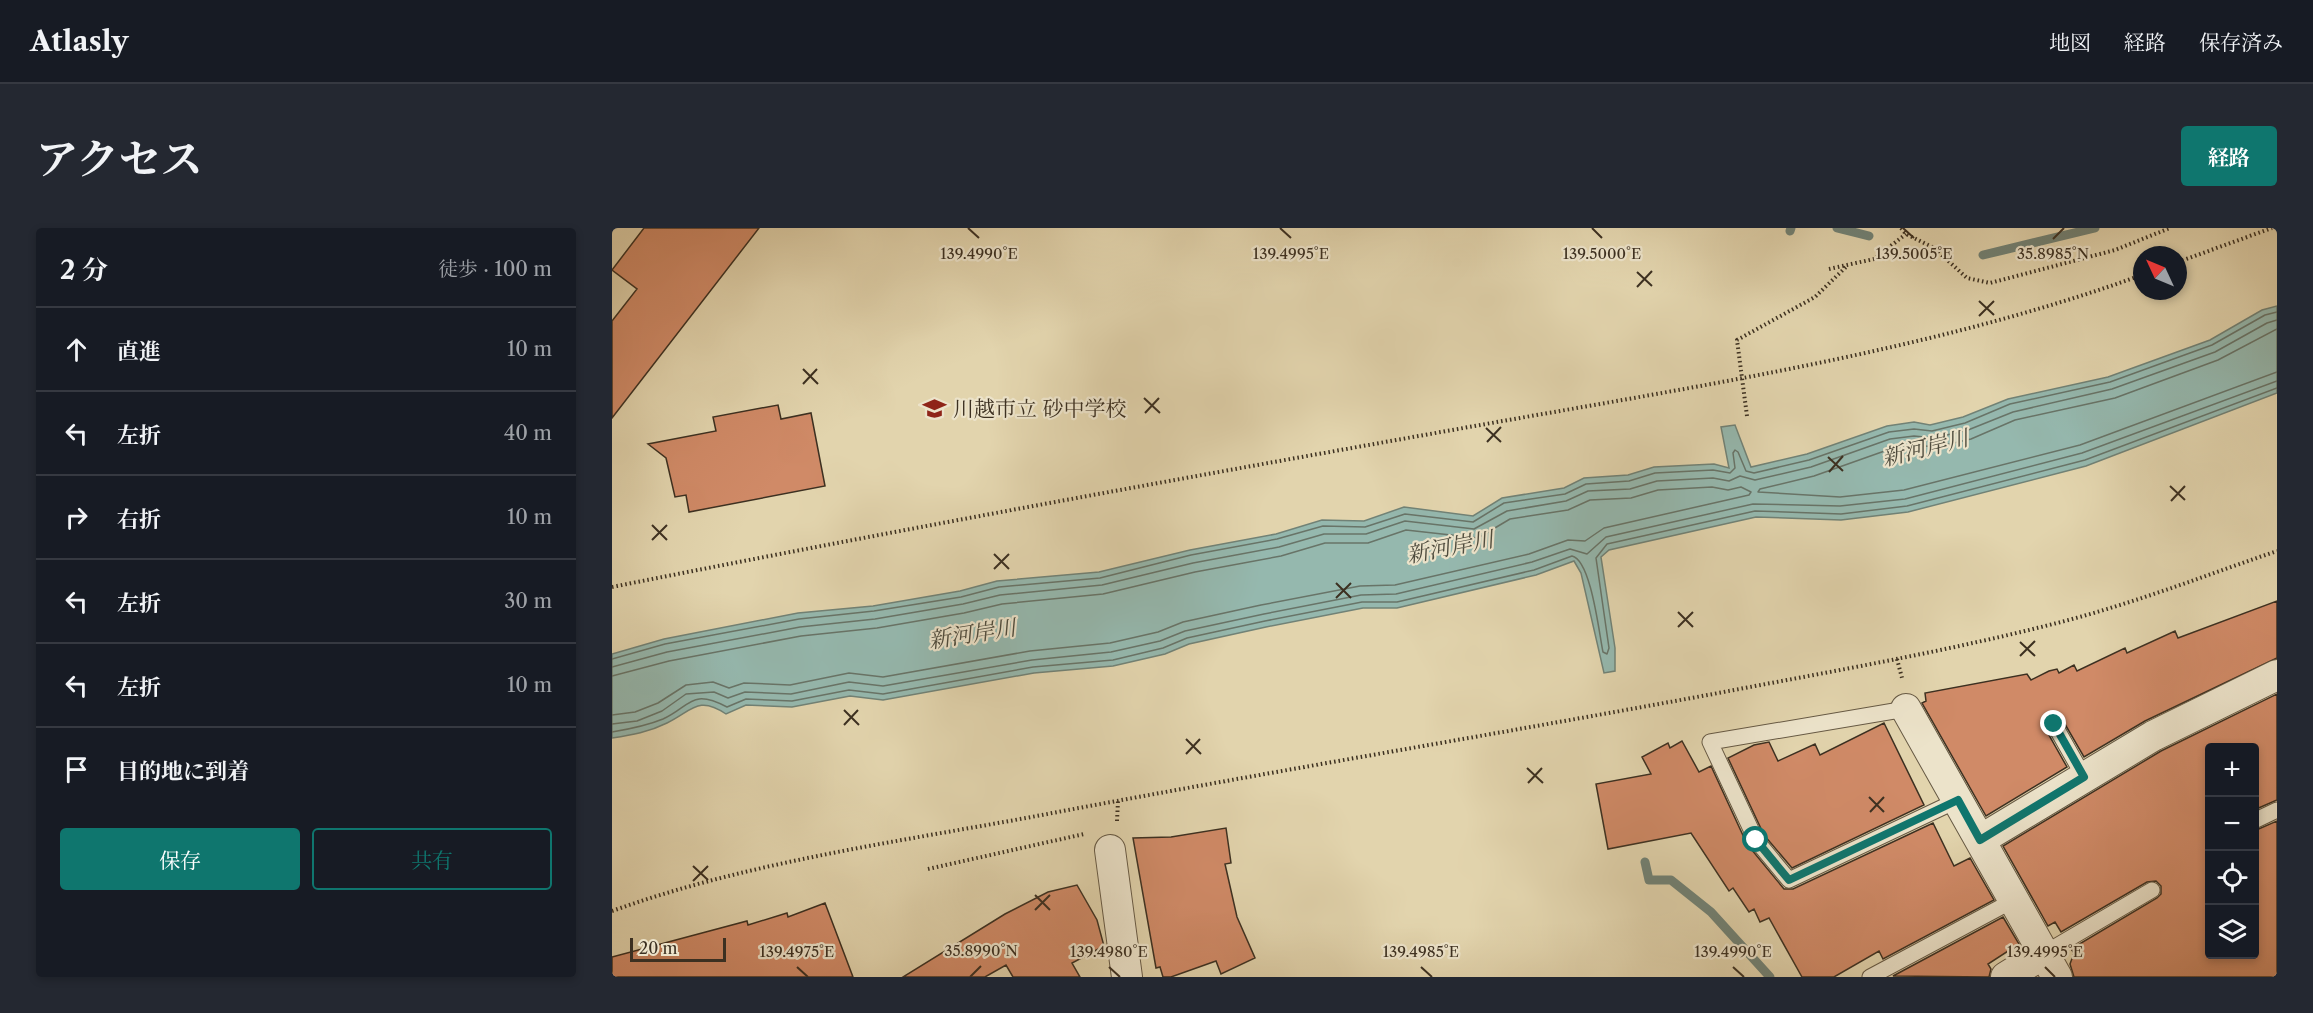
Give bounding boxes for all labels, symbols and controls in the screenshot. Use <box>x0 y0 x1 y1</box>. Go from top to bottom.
text: Atlasly <box>30 24 129 58</box>
text: 地図 <box>2049 30 2091 55</box>
text: 経路 <box>2124 30 2166 55</box>
text: 保存済み <box>2199 30 2283 55</box>
button: 経路 <box>2181 126 2277 186</box>
text: アクセス <box>36 133 203 185</box>
text: 139.4990°E <box>940 244 1018 263</box>
text: 139.4995°E <box>1253 244 1329 263</box>
text: 139.5000°E <box>1563 244 1641 263</box>
text: 139.5005°E <box>1875 244 1953 263</box>
text: 35.8985°N <box>2017 244 2089 263</box>
north arrow <box>2133 246 2187 300</box>
text: 2 分 <box>60 254 108 286</box>
text: 徒歩 · 100 m <box>438 257 552 281</box>
icon: ahead <box>60 333 93 366</box>
text: 10 m <box>507 337 552 361</box>
text: 直進 <box>117 338 161 365</box>
school or university icon: 川越市立 砂中学校 <box>922 395 948 421</box>
place label: 川越市立 砂中学校 <box>953 396 1127 421</box>
icon: left <box>60 417 93 450</box>
text: 40 m <box>504 421 552 445</box>
text: 左折 <box>117 422 161 449</box>
water label: 新河岸川 <box>1879 424 1973 472</box>
icon: right <box>60 501 93 534</box>
text: 10 m <box>507 505 552 529</box>
text: 右折 <box>117 506 161 533</box>
water label: 新河岸川 <box>1404 525 1498 569</box>
icon: left <box>60 585 93 618</box>
text: 30 m <box>504 589 552 613</box>
text: 左折 <box>117 590 161 617</box>
water label: 新河岸川 <box>926 613 1020 654</box>
icon: left <box>60 669 93 702</box>
text: 10 m <box>507 673 552 697</box>
text: 左折 <box>117 674 161 701</box>
route end <box>2040 710 2066 736</box>
map controls <box>2205 743 2259 959</box>
button: + <box>2205 743 2259 797</box>
icon: arrive <box>60 753 93 786</box>
text: 目的地に到着 <box>117 758 249 785</box>
button: − <box>2205 797 2259 851</box>
route start <box>1742 826 1768 852</box>
button: 保存 <box>60 828 300 890</box>
button: 共有 <box>312 828 552 890</box>
button: locate <box>2205 851 2259 905</box>
button: layers <box>2205 905 2259 959</box>
scale bar <box>630 935 726 962</box>
text: 20 m <box>639 938 678 958</box>
text: 35.8990°N <box>944 941 1018 960</box>
text: 139.4975°E <box>760 942 834 961</box>
text: 139.4980°E <box>1070 942 1148 961</box>
text: 139.4985°E <box>1383 942 1459 961</box>
text: 139.4990°E <box>1694 942 1772 961</box>
text: 139.4995°E <box>2007 942 2083 961</box>

